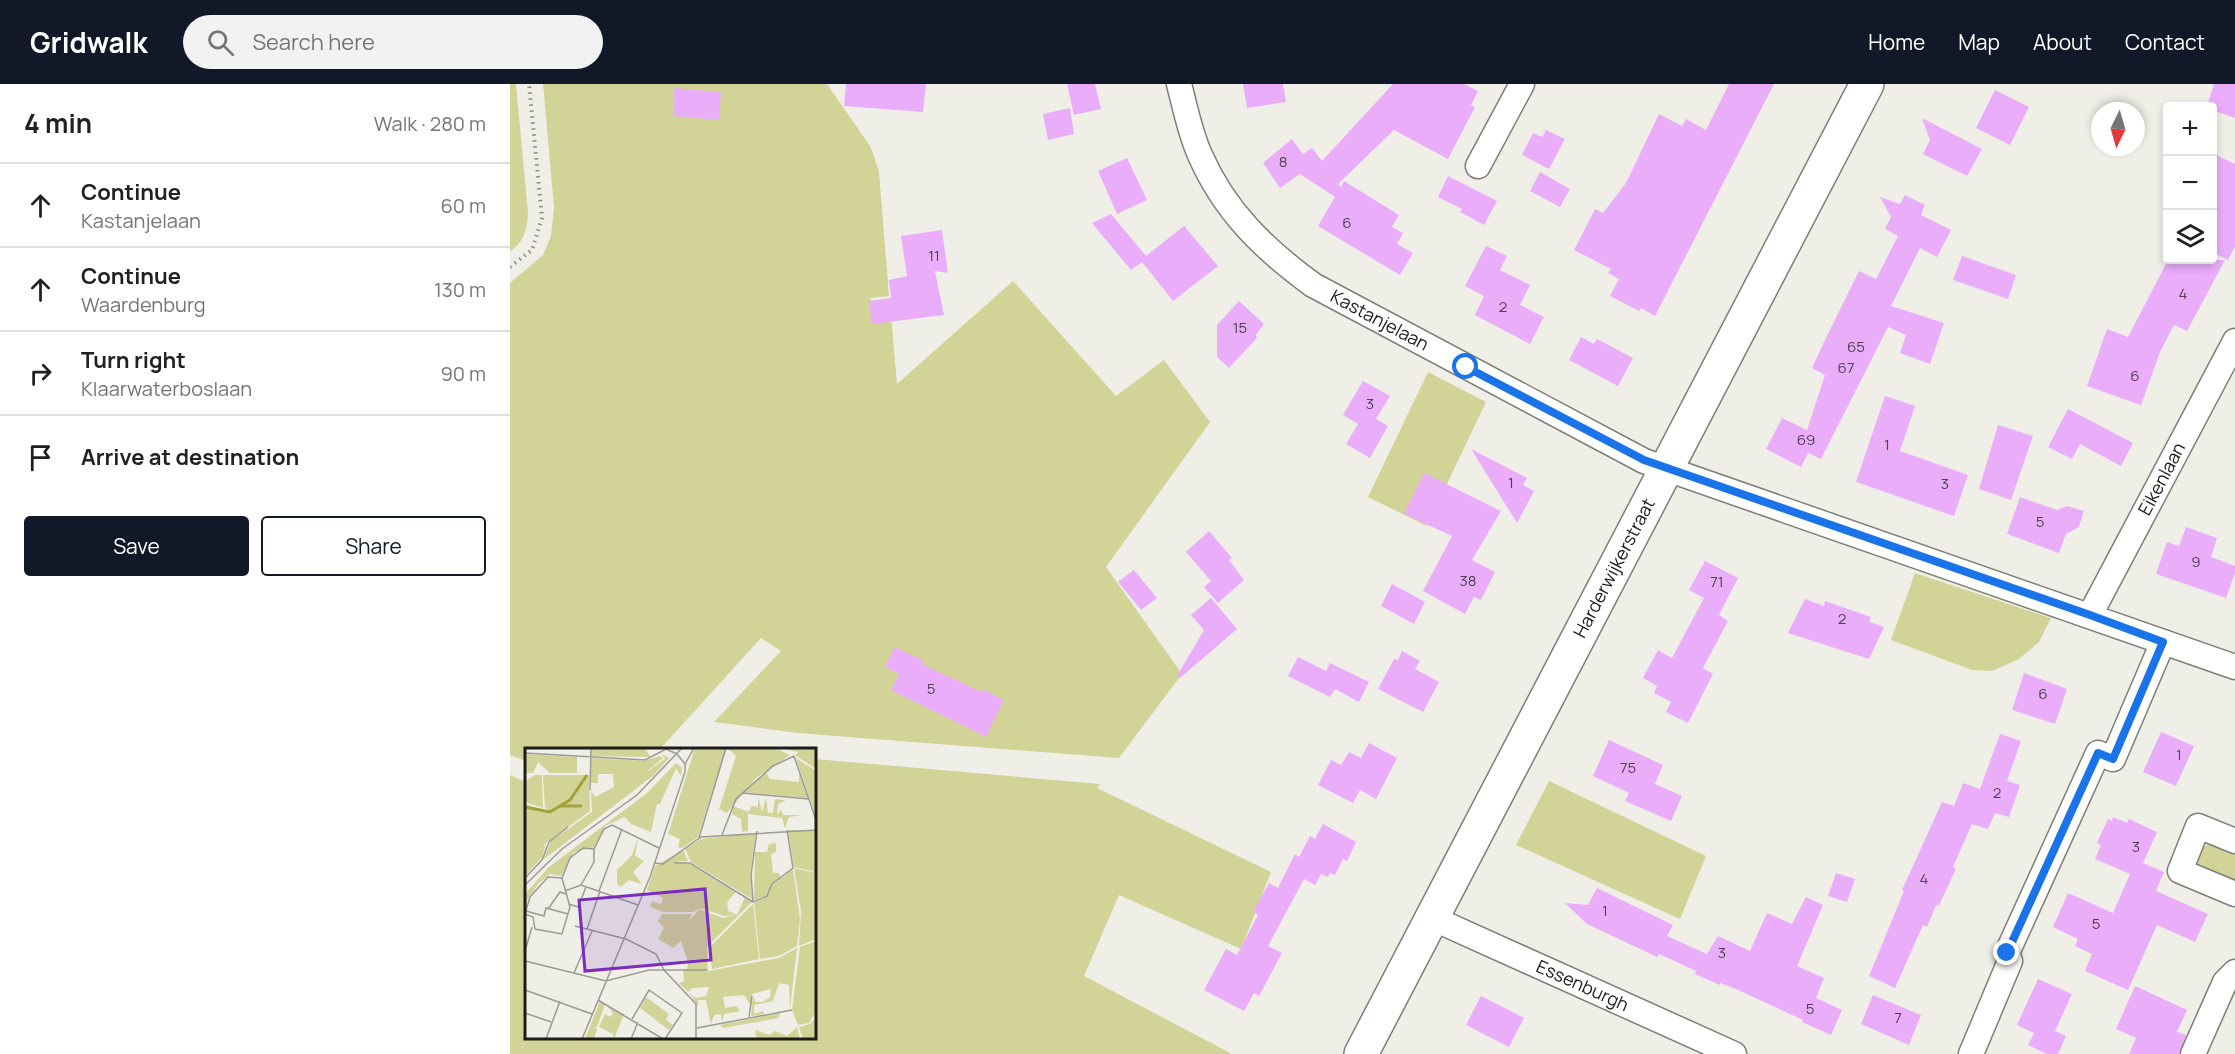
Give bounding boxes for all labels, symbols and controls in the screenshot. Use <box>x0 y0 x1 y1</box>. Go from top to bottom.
search box <box>183 15 603 69</box>
text: Gridwalk <box>30 23 147 61</box>
icon: search <box>204 26 237 59</box>
text: Search here <box>252 27 375 57</box>
text: Home <box>1868 28 1925 56</box>
text: Map <box>1958 28 2000 56</box>
text: About <box>2033 28 2092 56</box>
text: Contact <box>2125 28 2205 56</box>
north arrow <box>2091 102 2145 156</box>
map controls <box>2163 102 2217 264</box>
button: + <box>2163 102 2217 156</box>
text: 4 min <box>24 105 92 141</box>
text: Walk · 280 m <box>374 110 486 137</box>
house number: 8 <box>1279 151 1287 172</box>
button: − <box>2163 156 2217 210</box>
text: Continue <box>81 177 181 207</box>
icon: ahead <box>24 189 57 222</box>
text: 60 m <box>440 192 486 219</box>
text: Kastanjelaan <box>81 207 201 234</box>
button: layers <box>2163 210 2217 264</box>
house number: 6 <box>1342 212 1352 233</box>
house number: 11 <box>928 245 940 266</box>
text: Continue <box>81 261 181 291</box>
icon: ahead <box>24 273 57 306</box>
text: 130 m <box>434 276 486 303</box>
house number: 4 <box>2179 283 2188 304</box>
street label: Kastanjelaan <box>1327 284 1433 355</box>
text: Waardenburg <box>81 291 206 318</box>
house number: 2 <box>1499 296 1507 317</box>
house number: 15 <box>1233 317 1247 338</box>
house number: 65 <box>1847 336 1865 357</box>
text: Turn right <box>81 345 186 375</box>
route start <box>1452 353 1478 379</box>
icon: right <box>24 357 57 390</box>
house number: 67 <box>1838 357 1854 378</box>
text: 90 m <box>440 360 486 387</box>
house number: 6 <box>2130 365 2140 386</box>
text: Klaarwaterboslaan <box>81 375 252 402</box>
house number: 3 <box>1366 393 1374 414</box>
house number: 69 <box>1797 429 1815 450</box>
house number: 1 <box>1884 434 1890 455</box>
street label: Eikenlaan <box>2132 438 2190 519</box>
icon: arrive <box>24 441 57 474</box>
text: Arrive at destination <box>81 442 299 472</box>
house number: 1 <box>1508 472 1514 493</box>
house number: 3 <box>1941 473 1949 494</box>
street label: Harderwijkerstraat <box>1567 494 1660 642</box>
house number: 5 <box>2036 511 2044 532</box>
button: Save <box>24 516 249 576</box>
button: Share <box>261 516 486 576</box>
house number: 9 <box>2191 551 2201 572</box>
house number: 38 <box>1459 570 1477 591</box>
house number: 71 <box>1710 571 1724 592</box>
house number: 2 <box>1838 608 1846 629</box>
house number: 5 <box>927 678 935 699</box>
house number: 6 <box>2038 683 2048 704</box>
house number: 1 <box>2176 744 2182 765</box>
inset map <box>525 748 816 1039</box>
house number: 75 <box>1620 757 1636 778</box>
house number: 2 <box>1993 782 2001 803</box>
house number: 3 <box>2132 836 2140 857</box>
house number: 4 <box>1920 868 1929 889</box>
house number: 1 <box>1602 900 1608 921</box>
house number: 5 <box>2092 913 2100 934</box>
route end <box>1993 939 2019 965</box>
house number: 3 <box>1718 942 1726 963</box>
street label: Essenburgh <box>1533 954 1633 1016</box>
house number: 5 <box>1806 998 1814 1019</box>
house number: 7 <box>1894 1007 1902 1028</box>

